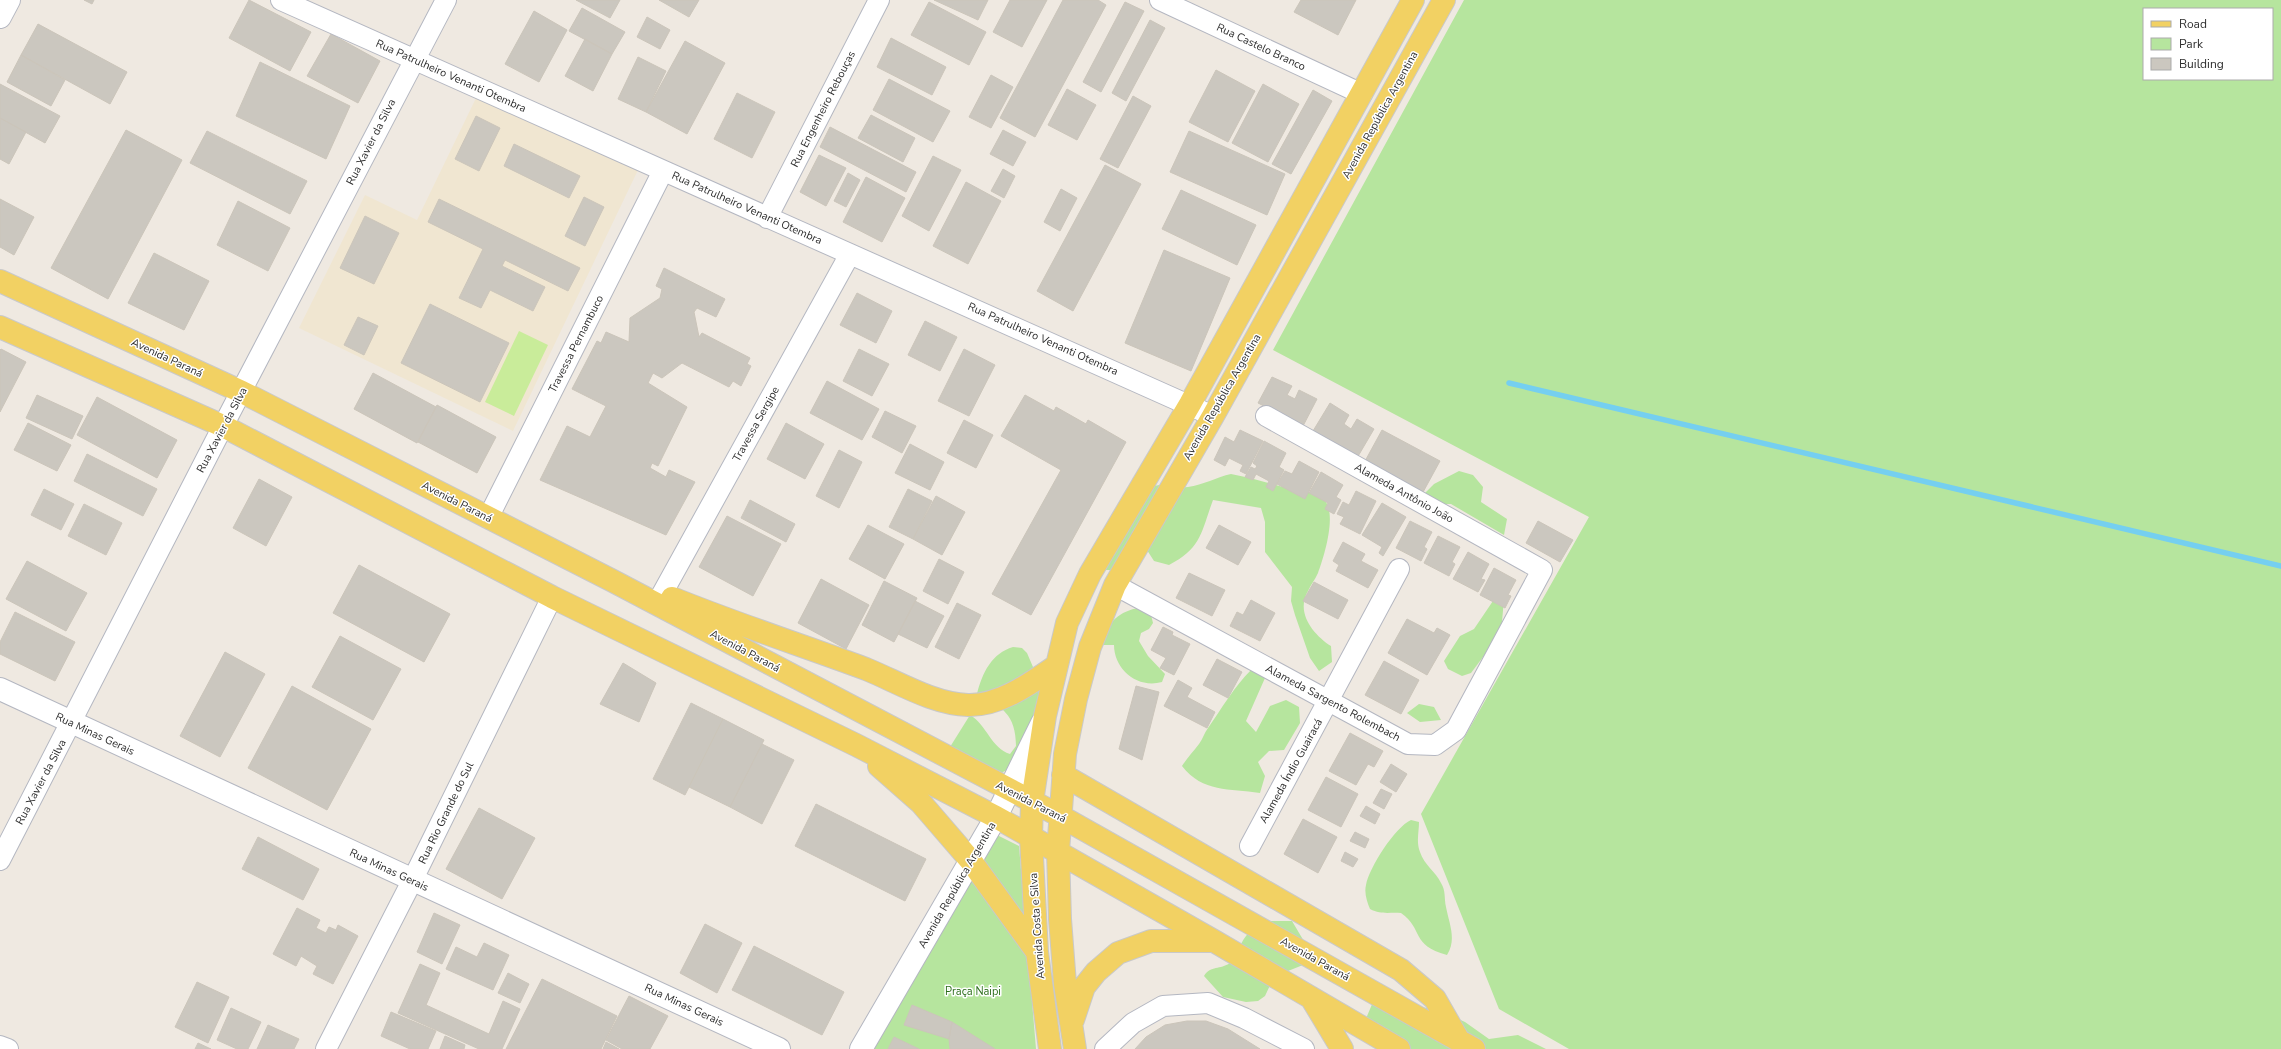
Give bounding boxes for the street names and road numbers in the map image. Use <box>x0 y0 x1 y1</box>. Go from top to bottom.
street label: Rua Castelo Branco <box>1214 20 1308 74</box>
street label: Rua Patrulheiro Venanti Otembra <box>373 36 529 116</box>
street label: Rua Engenheiro Rebouças <box>787 48 859 170</box>
street label: Avenida República Argentina <box>1339 48 1421 181</box>
street label: Rua Xavier da Silva <box>343 96 399 188</box>
street label: Rua Patrulheiro Venanti Otembra <box>669 168 825 248</box>
street label: Travessa Pernambuco <box>545 293 607 395</box>
street label: Rua Patrulheiro Venanti Otembra <box>965 299 1121 379</box>
street label: Avenida República Argentina <box>1180 331 1264 463</box>
street label: Avenida Paraná <box>129 335 205 381</box>
street label: Rua Xavier da Silva <box>193 384 251 475</box>
street label: Travessa Sergipe <box>729 384 783 464</box>
street label: Alameda Antônio João <box>1352 460 1456 526</box>
street label: Avenida Paraná <box>419 478 495 526</box>
street label: Avenida Paraná <box>707 626 783 676</box>
street label: Alameda Sargento Rolembach <box>1263 661 1403 745</box>
street label: Rua Minas Gerais <box>53 709 137 759</box>
street label: Alameda Índio Guairacá <box>1255 715 1326 826</box>
street label: Rua Xavier da Silva <box>12 736 70 827</box>
street label: Rua Rio Grande do Sul <box>415 759 478 866</box>
street label: Avenida Paraná <box>993 778 1069 826</box>
street label: Avenida República Argentina <box>915 819 999 951</box>
street label: Rua Minas Gerais <box>347 845 431 895</box>
street label: Avenida Costa e Silva <box>1026 872 1048 980</box>
street label: Avenida Paraná <box>1278 934 1353 984</box>
street label: Rua Minas Gerais <box>642 980 726 1030</box>

